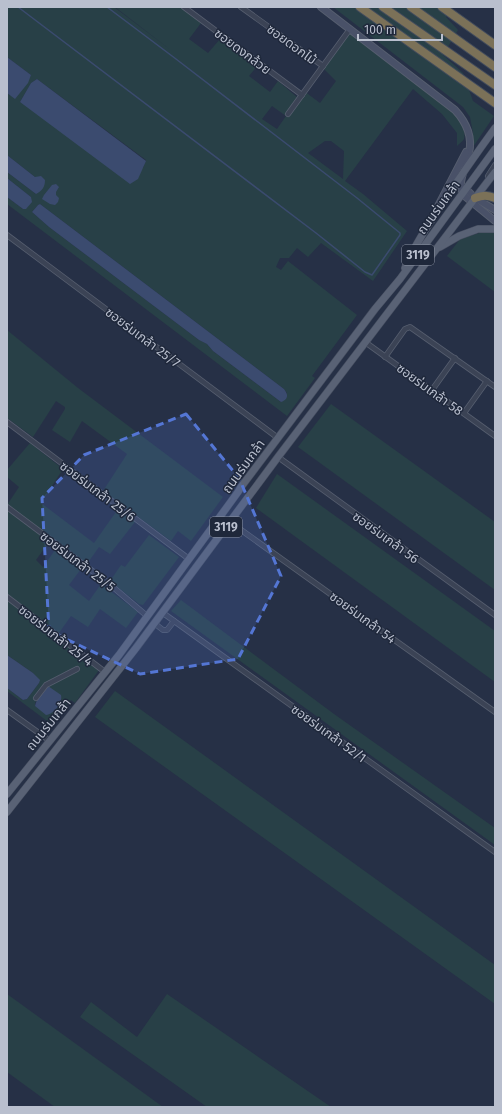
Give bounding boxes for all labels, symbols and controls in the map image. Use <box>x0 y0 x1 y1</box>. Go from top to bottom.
scale bar <box>358 16 442 42</box>
street label: ซอยดอกไม้ <box>264 21 320 67</box>
text: 100 m <box>364 23 396 37</box>
street label: ซอยดงกล้วย <box>212 25 274 77</box>
street label: ถนนร่มเกล้า <box>414 178 463 237</box>
road number: 3119 <box>402 245 434 265</box>
street label: ซอยร่มเกล้า 25/7 <box>102 304 183 371</box>
street label: ซอยร่มเกล้า 58 <box>394 360 466 418</box>
street label: ถนนร่มเกล้า <box>219 437 268 496</box>
street label: ซอยร่มเกล้า 25/6 <box>57 458 138 525</box>
street label: ซอยร่มเกล้า 56 <box>350 508 422 566</box>
road number: 3119 <box>210 517 242 537</box>
street label: ซอยร่มเกล้า 25/5 <box>37 528 118 595</box>
street label: ซอยร่มเกล้า 54 <box>327 588 399 646</box>
street label: ซอยร่มเกล้า 25/4 <box>16 602 96 669</box>
street label: ถนนร่มเกล้า <box>23 695 74 753</box>
street label: ซอยร่มเกล้า 52/1 <box>288 701 369 766</box>

